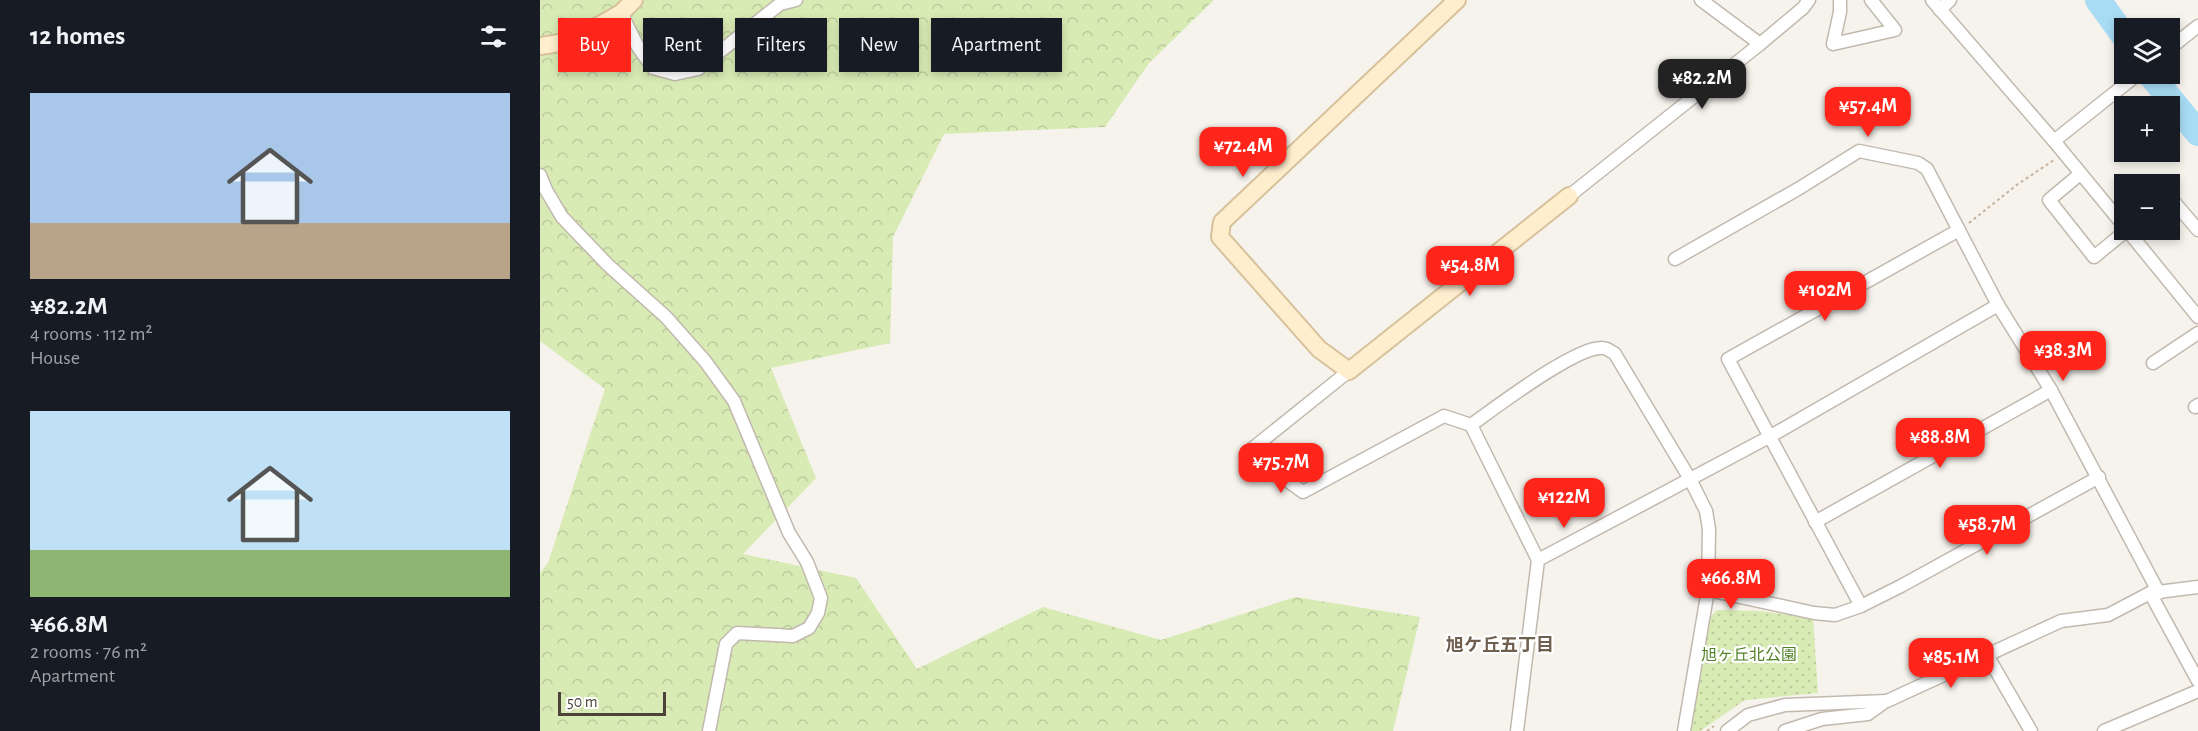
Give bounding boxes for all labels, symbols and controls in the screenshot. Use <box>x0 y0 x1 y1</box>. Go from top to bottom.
chip: Buy <box>558 18 631 72</box>
chip: Rent <box>643 18 723 72</box>
chip: Filters <box>735 18 827 72</box>
chip: New <box>839 18 919 72</box>
chip: Apartment <box>931 18 1062 72</box>
map controls <box>2114 18 2180 240</box>
button: layers <box>2114 18 2180 84</box>
icon: filters <box>477 20 510 53</box>
text: 12 homes <box>30 23 125 49</box>
pin: ¥82.2M <box>1653 59 1751 110</box>
text: ¥82.2M <box>1672 68 1732 88</box>
pin: ¥57.4M <box>1819 87 1917 138</box>
text: ¥57.4M <box>1839 96 1897 116</box>
button: + <box>2114 96 2180 162</box>
pin: ¥72.4M <box>1194 127 1292 178</box>
icon: home <box>216 132 324 240</box>
text: ¥72.4M <box>1213 136 1273 156</box>
button: − <box>2114 174 2180 240</box>
pin: ¥54.8M <box>1421 246 1519 297</box>
text: ¥54.8M <box>1440 255 1500 275</box>
pin: ¥102M <box>1783 271 1867 322</box>
text: ¥102M <box>1798 280 1852 300</box>
text: ¥82.2M <box>30 293 108 319</box>
text: 4 rooms · 112 m² <box>30 324 153 344</box>
pin: ¥38.3M <box>2014 331 2112 382</box>
text: ¥38.3M <box>2034 340 2092 360</box>
text: House <box>30 348 80 368</box>
pin: ¥88.8M <box>1891 418 1989 469</box>
text: ¥88.8M <box>1910 427 1970 447</box>
pin: ¥75.7M <box>1232 443 1330 494</box>
icon: home <box>216 450 324 558</box>
text: ¥75.7M <box>1253 452 1309 472</box>
pin: ¥122M <box>1522 478 1606 529</box>
text: ¥122M <box>1538 487 1590 507</box>
pin: ¥58.7M <box>1938 505 2036 556</box>
text: ¥58.7M <box>1958 514 2016 534</box>
pin: ¥66.8M <box>1682 559 1780 610</box>
text: ¥66.8M <box>1701 568 1761 588</box>
text: ¥66.8M <box>30 611 108 637</box>
district label: 旭ケ丘五丁目 <box>1446 635 1554 655</box>
pin: ¥85.1M <box>1902 638 2000 689</box>
text: 2 rooms · 76 m² <box>30 642 147 662</box>
park label: 旭ヶ丘北公園 <box>1701 646 1797 663</box>
text: ¥85.1M <box>1923 647 1979 667</box>
text: Apartment <box>30 666 115 686</box>
scale bar <box>558 689 666 716</box>
text: 50 m <box>567 694 598 710</box>

